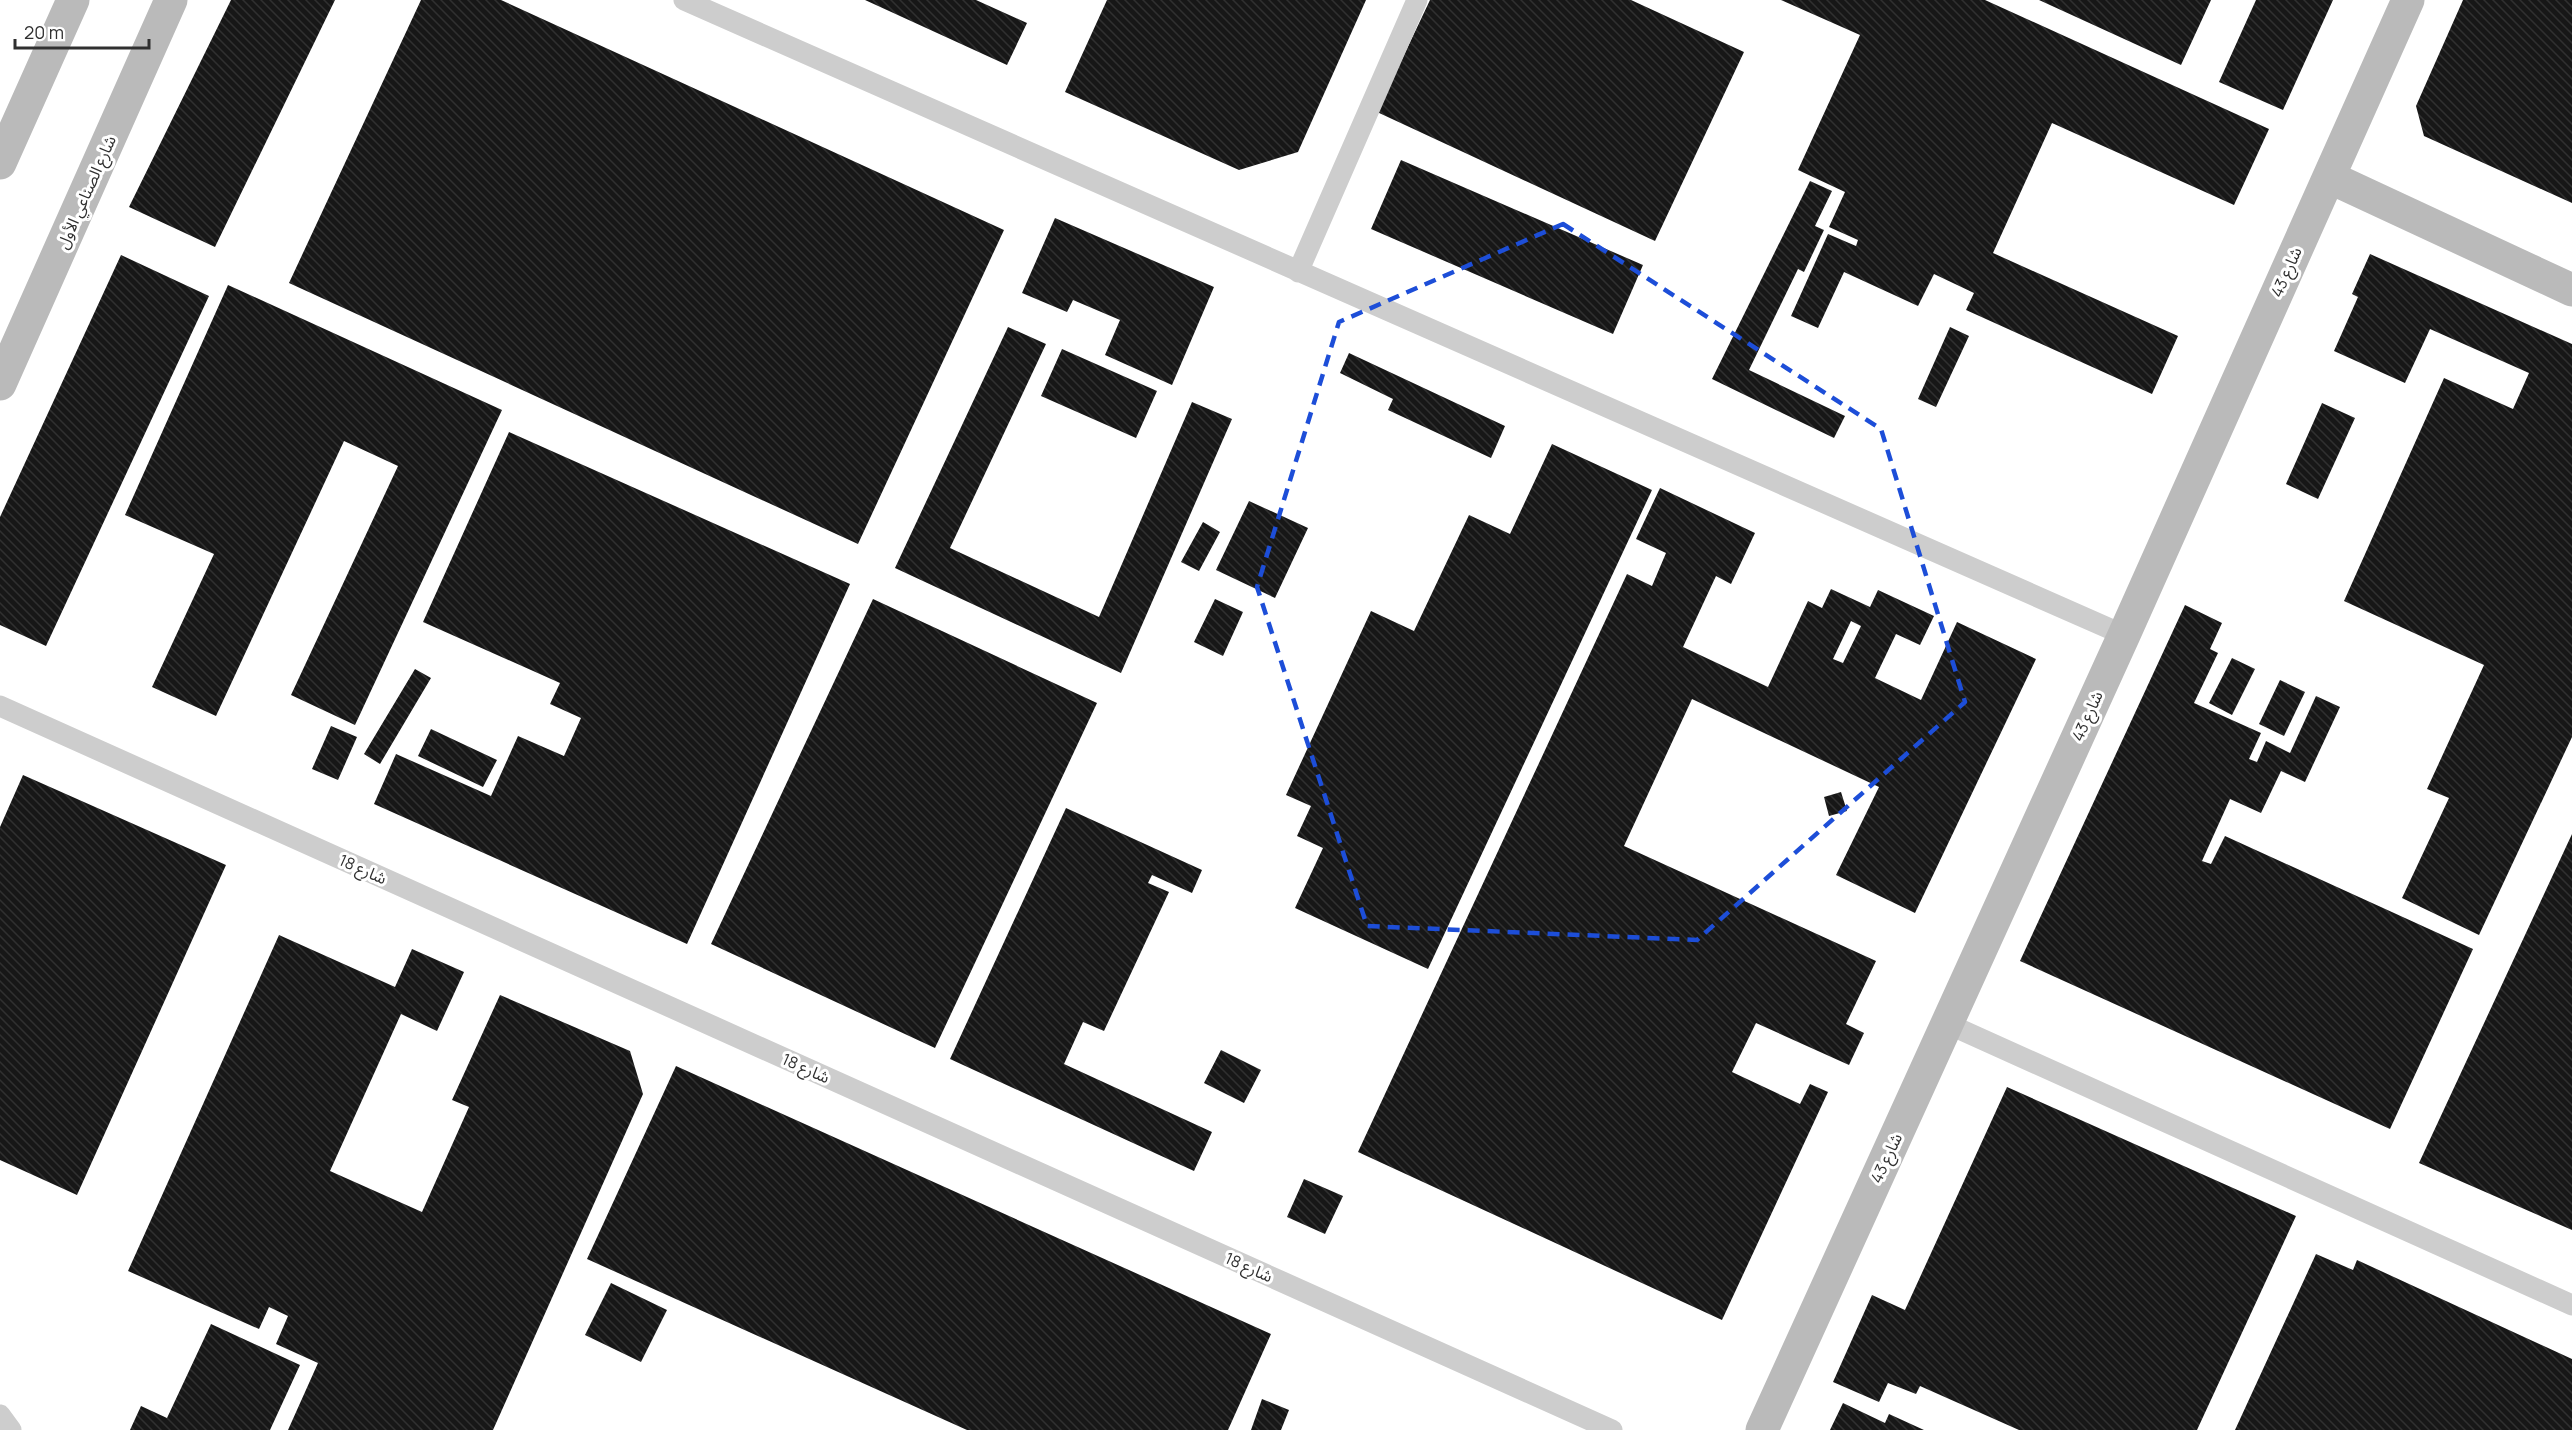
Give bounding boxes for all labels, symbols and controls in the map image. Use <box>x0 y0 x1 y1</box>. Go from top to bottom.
scale bar <box>15 12 148 50</box>
text: 20 m <box>24 20 64 44</box>
street label: شارع الصناعي الأول <box>51 132 123 253</box>
street label: شارع 43 <box>2265 243 2309 301</box>
street label: شارع 43 <box>2066 687 2110 745</box>
street label: شارع 18 <box>335 849 390 891</box>
street label: شارع 18 <box>778 1048 833 1090</box>
street label: شارع 43 <box>1865 1129 1909 1187</box>
street label: شارع 18 <box>1221 1247 1276 1289</box>

